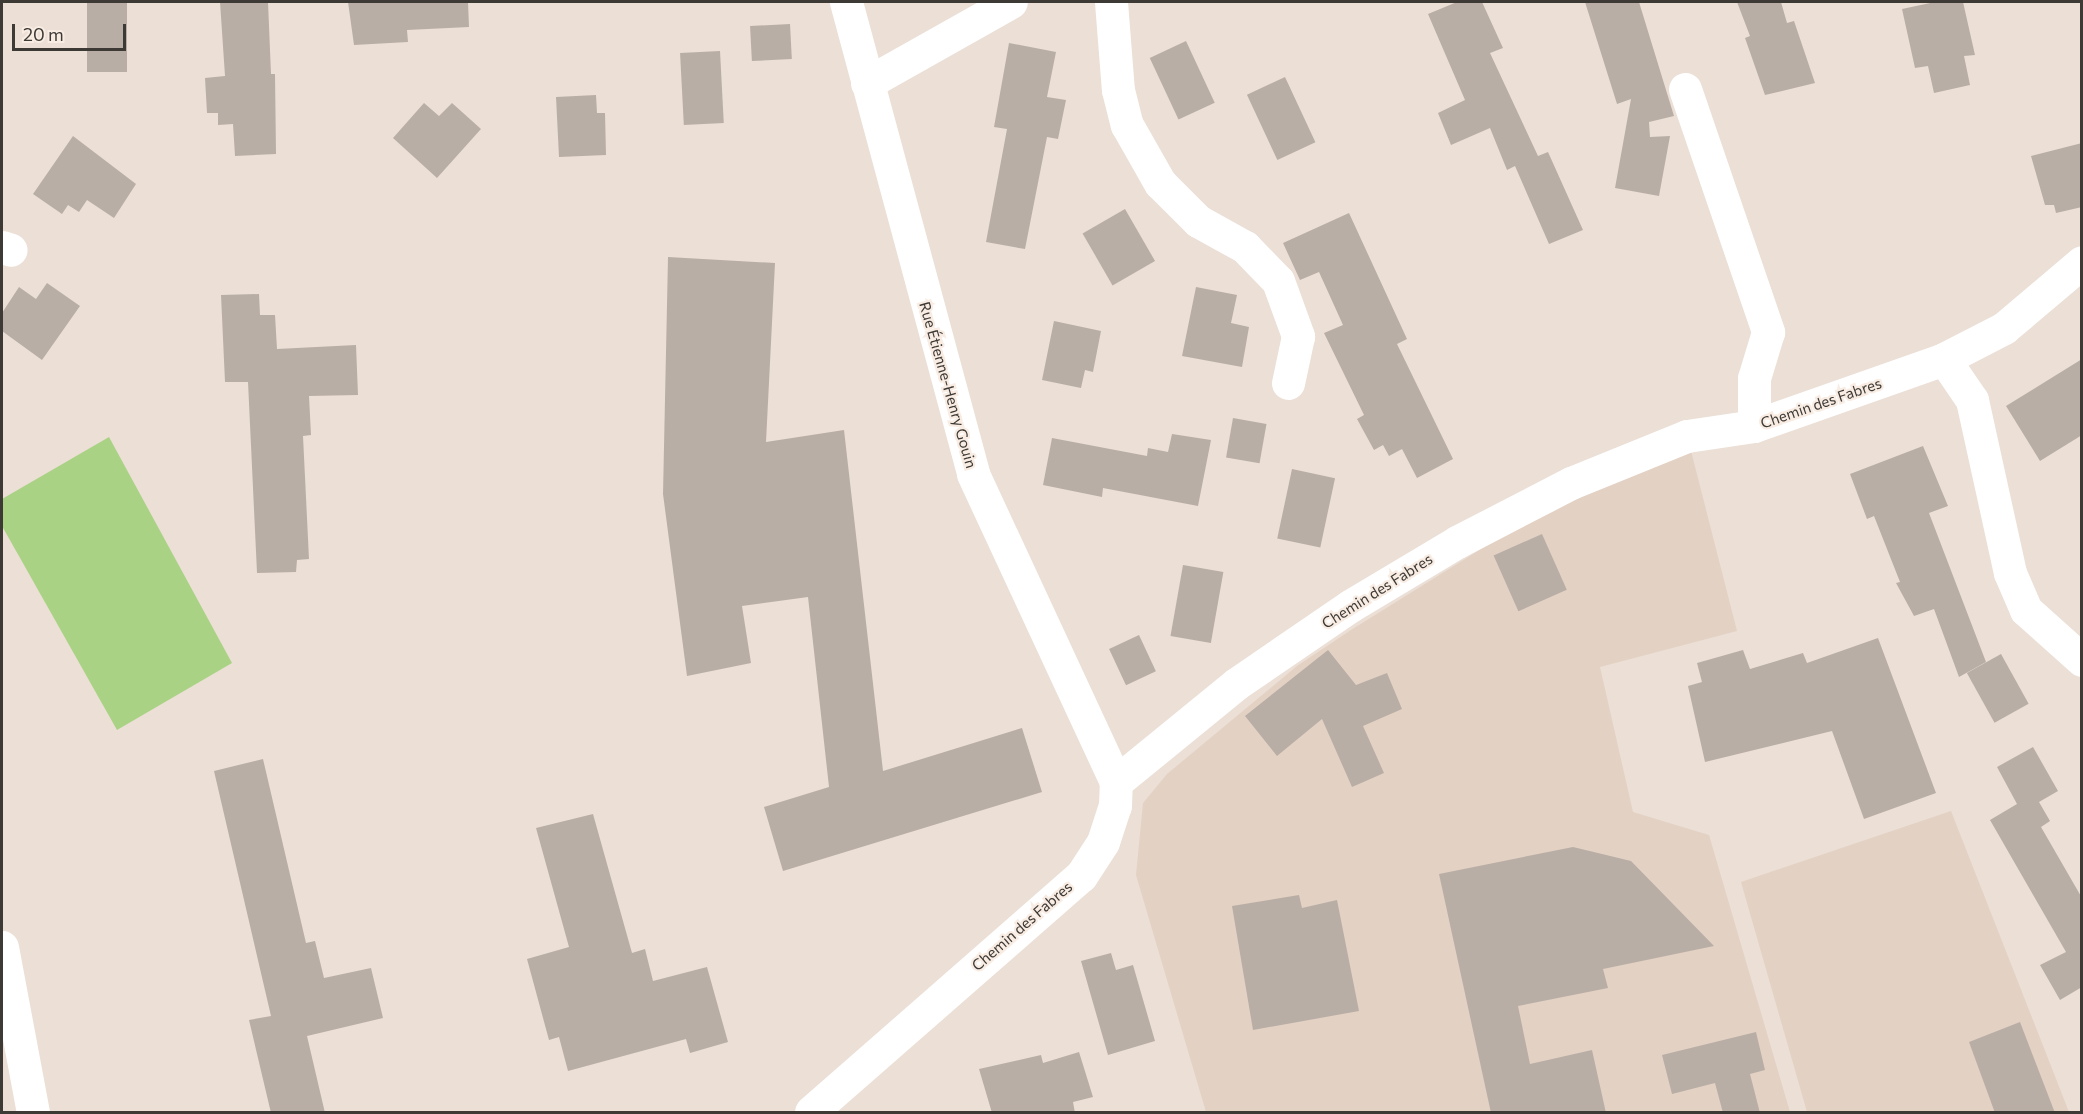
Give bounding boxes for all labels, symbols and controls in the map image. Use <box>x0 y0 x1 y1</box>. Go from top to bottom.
scale bar <box>15 12 129 50</box>
text: 20 m <box>23 23 64 45</box>
street label: Rue Étienne-Henry Gouin <box>916 300 980 470</box>
street label: Chemin des Fabres <box>1758 374 1884 432</box>
street label: Chemin des Fabres <box>1318 550 1436 632</box>
street label: Chemin des Fabres <box>968 878 1076 974</box>

